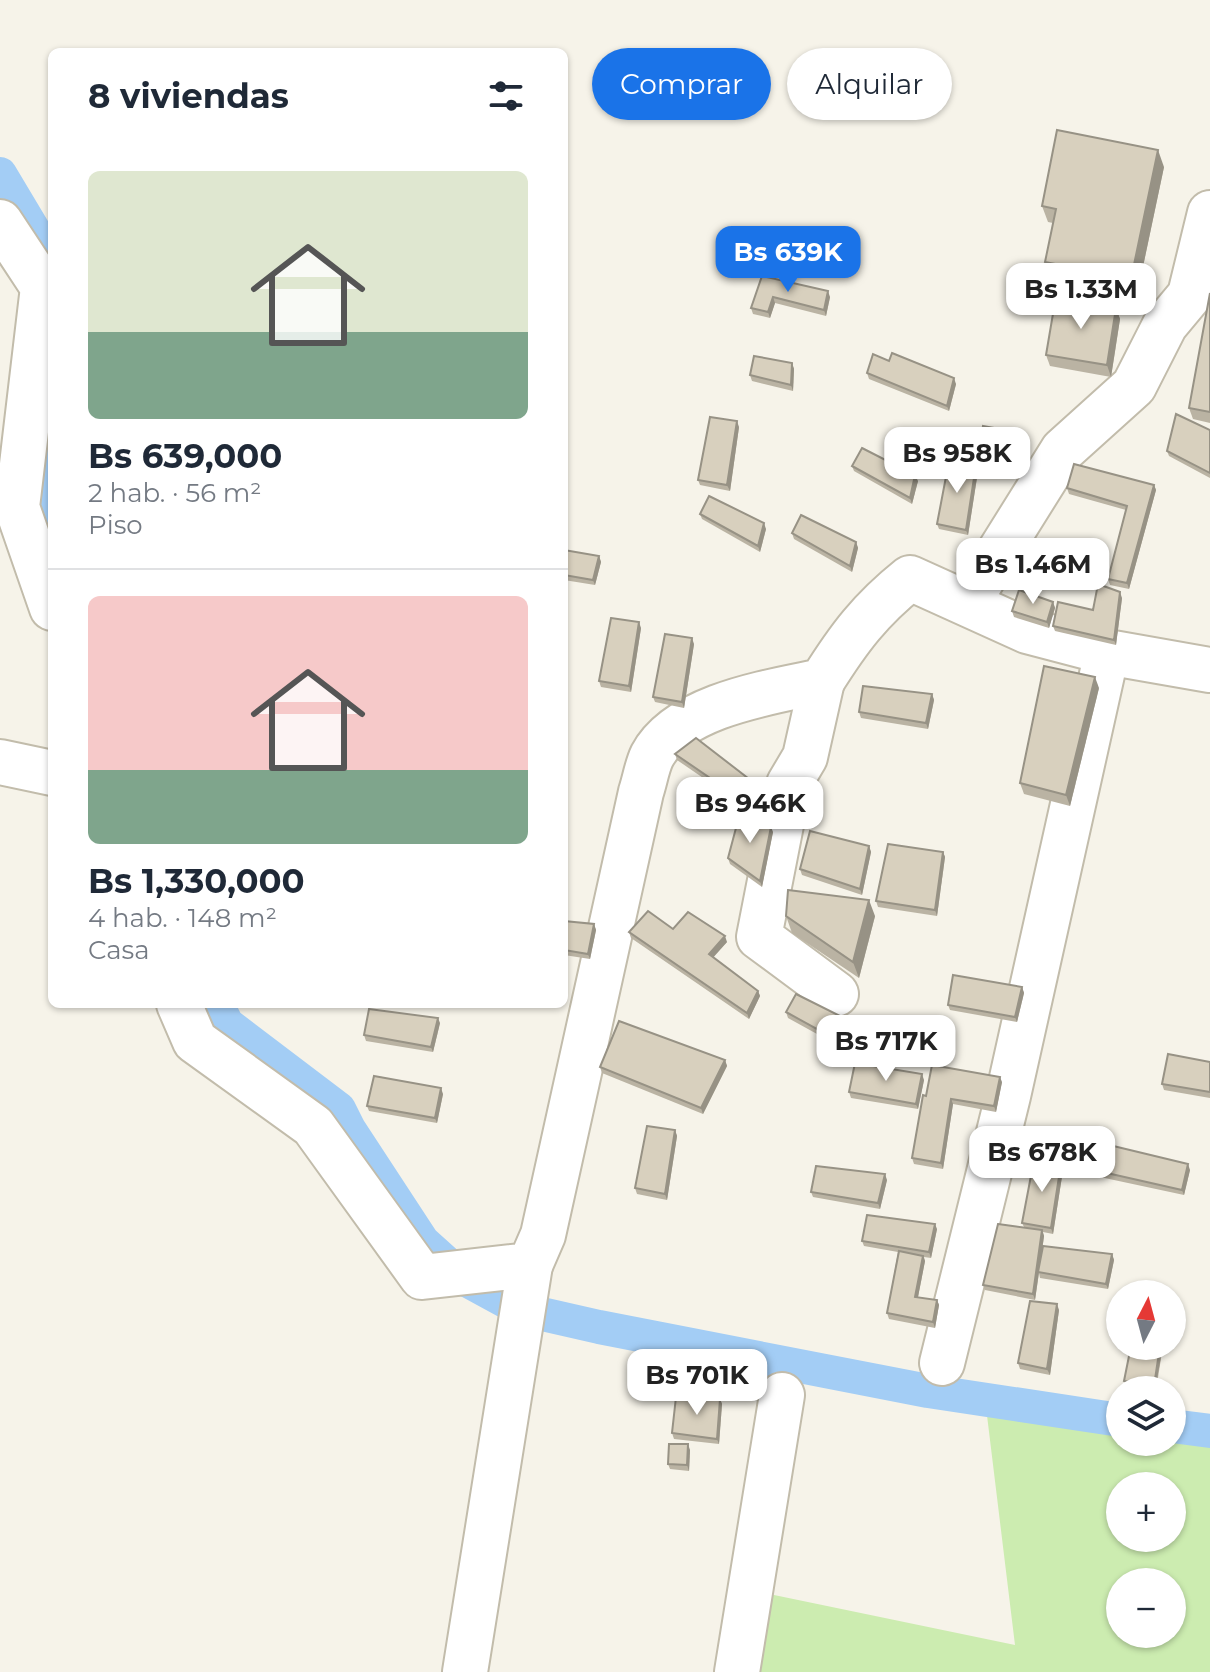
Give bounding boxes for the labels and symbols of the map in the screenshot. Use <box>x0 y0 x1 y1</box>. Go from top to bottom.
pin: Bs 639K <box>714 226 862 294</box>
pin: Bs 1.33M <box>998 263 1164 331</box>
pin: Bs 958K <box>883 427 1031 495</box>
pin: Bs 1.46M <box>950 538 1116 606</box>
pin: Bs 946K <box>676 777 824 845</box>
pin: Bs 717K <box>812 1015 960 1083</box>
pin: Bs 678K <box>968 1126 1116 1194</box>
north arrow <box>1106 1280 1186 1360</box>
pin: Bs 701K <box>623 1349 771 1417</box>

